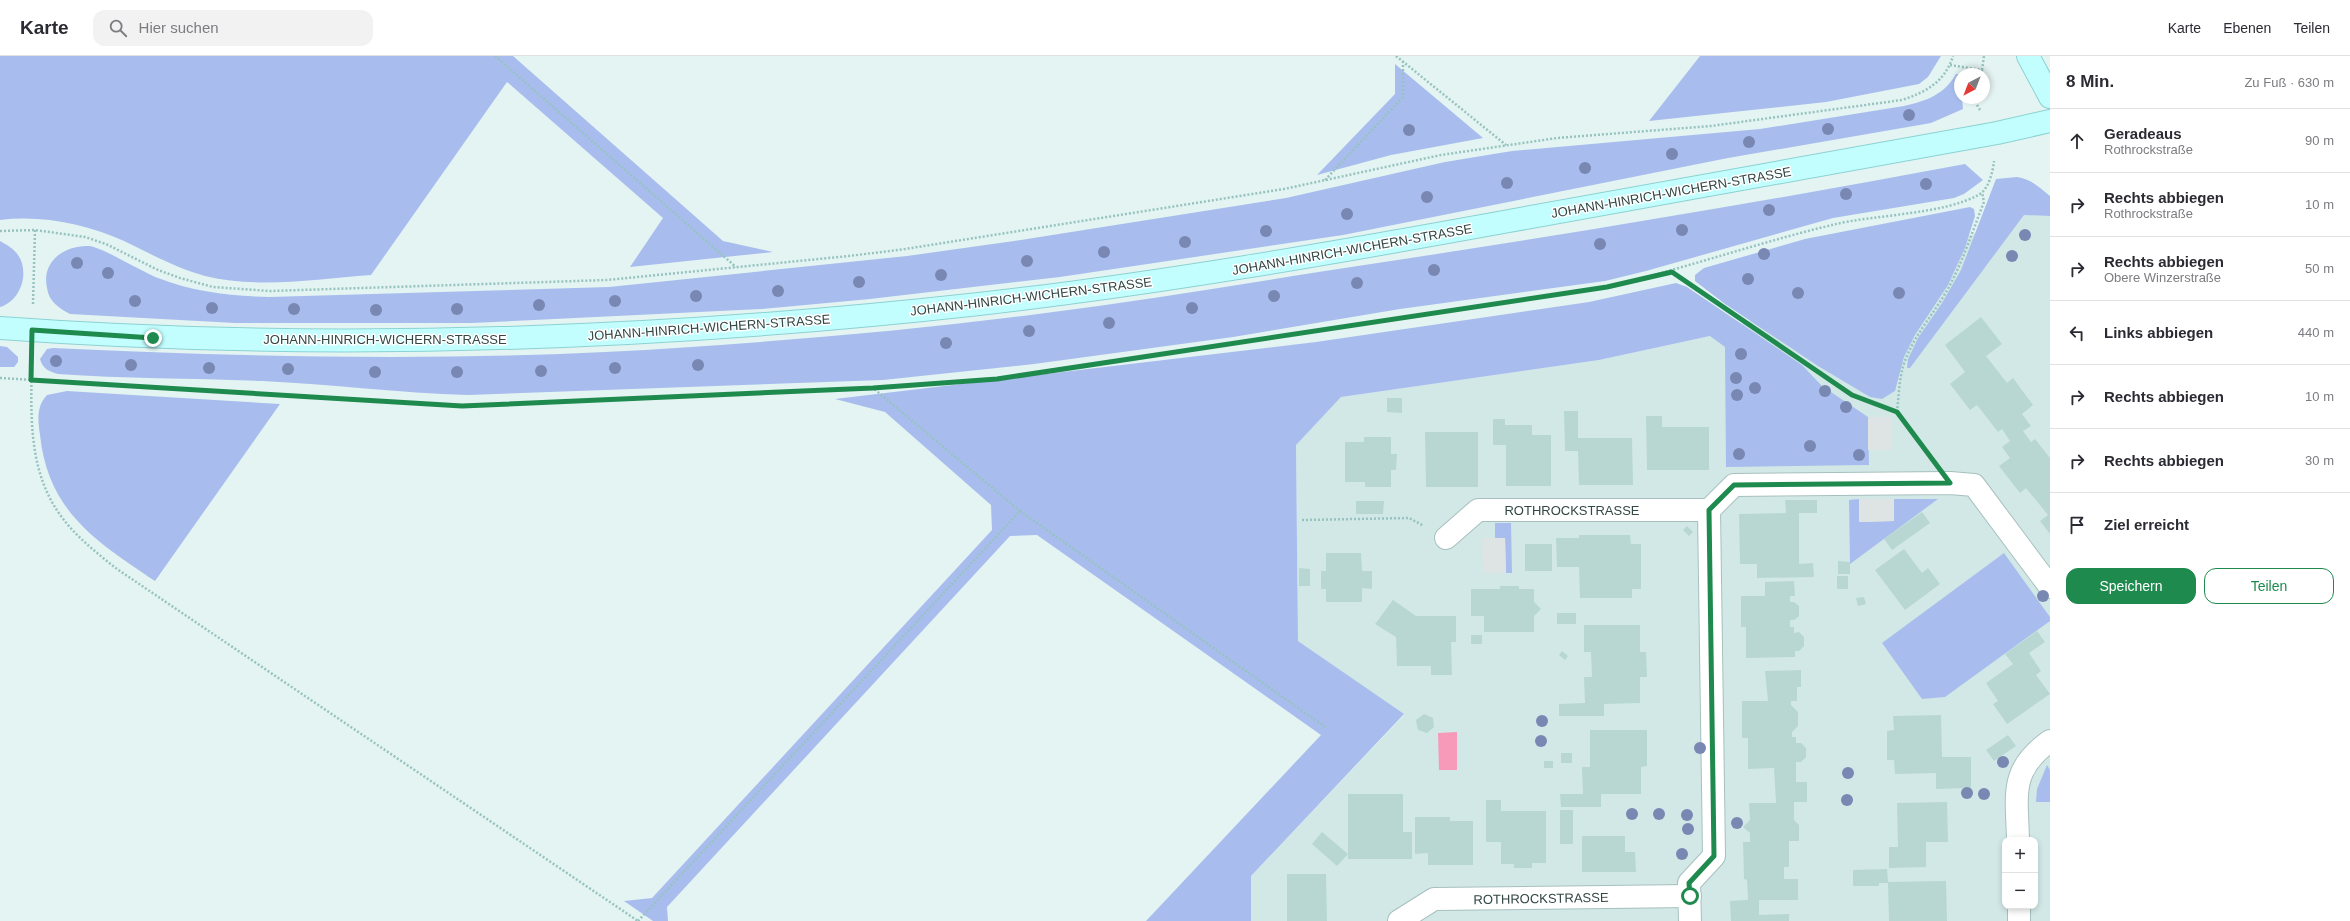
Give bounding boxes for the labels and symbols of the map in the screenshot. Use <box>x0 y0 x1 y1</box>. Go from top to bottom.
north arrow <box>1954 68 1990 104</box>
street label: JOHANN-HINRICH-WICHERN-STRASSE <box>1550 164 1793 221</box>
street label: JOHANN-HINRICH-WICHERN-STRASSE <box>1231 221 1474 278</box>
street label: JOHANN-HINRICH-WICHERN-STRASSE <box>909 274 1153 319</box>
street label: JOHANN-HINRICH-WICHERN-STRASSE <box>587 312 831 343</box>
route end <box>144 329 162 347</box>
street label: JOHANN-HINRICH-WICHERN-STRASSE <box>263 332 507 347</box>
street label: ROTHROCKSTRASSE <box>1504 503 1640 518</box>
route start <box>1681 887 1699 905</box>
street label: ROTHROCKSTRASSE <box>1473 890 1609 907</box>

